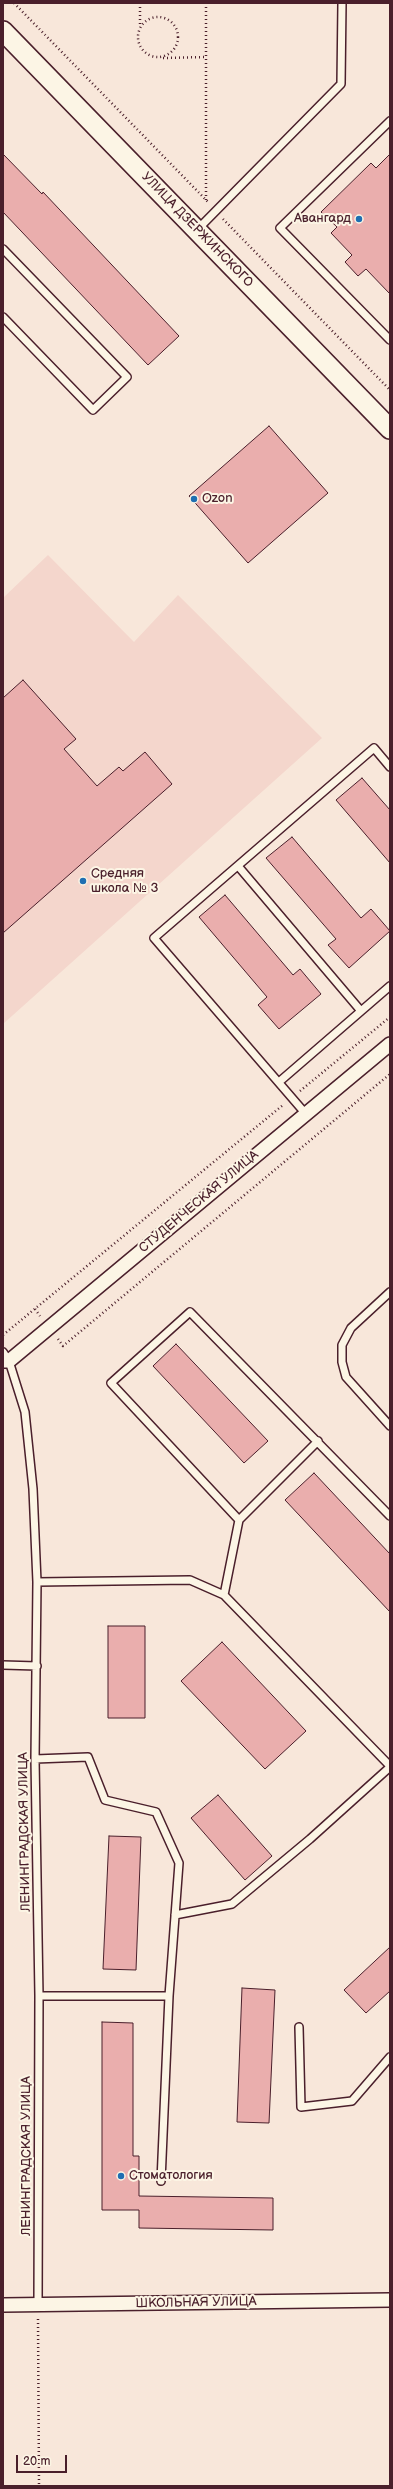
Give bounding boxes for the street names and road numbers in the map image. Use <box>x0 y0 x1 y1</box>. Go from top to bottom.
street label: УЛИЦА ДЗЕРЖИНСКОГО <box>138 169 256 291</box>
street label: СТУДЕНЧЕСКАЯ УЛИЦА <box>136 1147 262 1257</box>
street label: ЛЕНИНГРАДСКАЯ УЛИЦА <box>16 1752 34 1912</box>
street label: ЛЕНИНГРАДСКАЯ УЛИЦА <box>19 2076 35 2236</box>
street label: ШКОЛЬНАЯ УЛИЦА <box>135 2294 257 2312</box>

